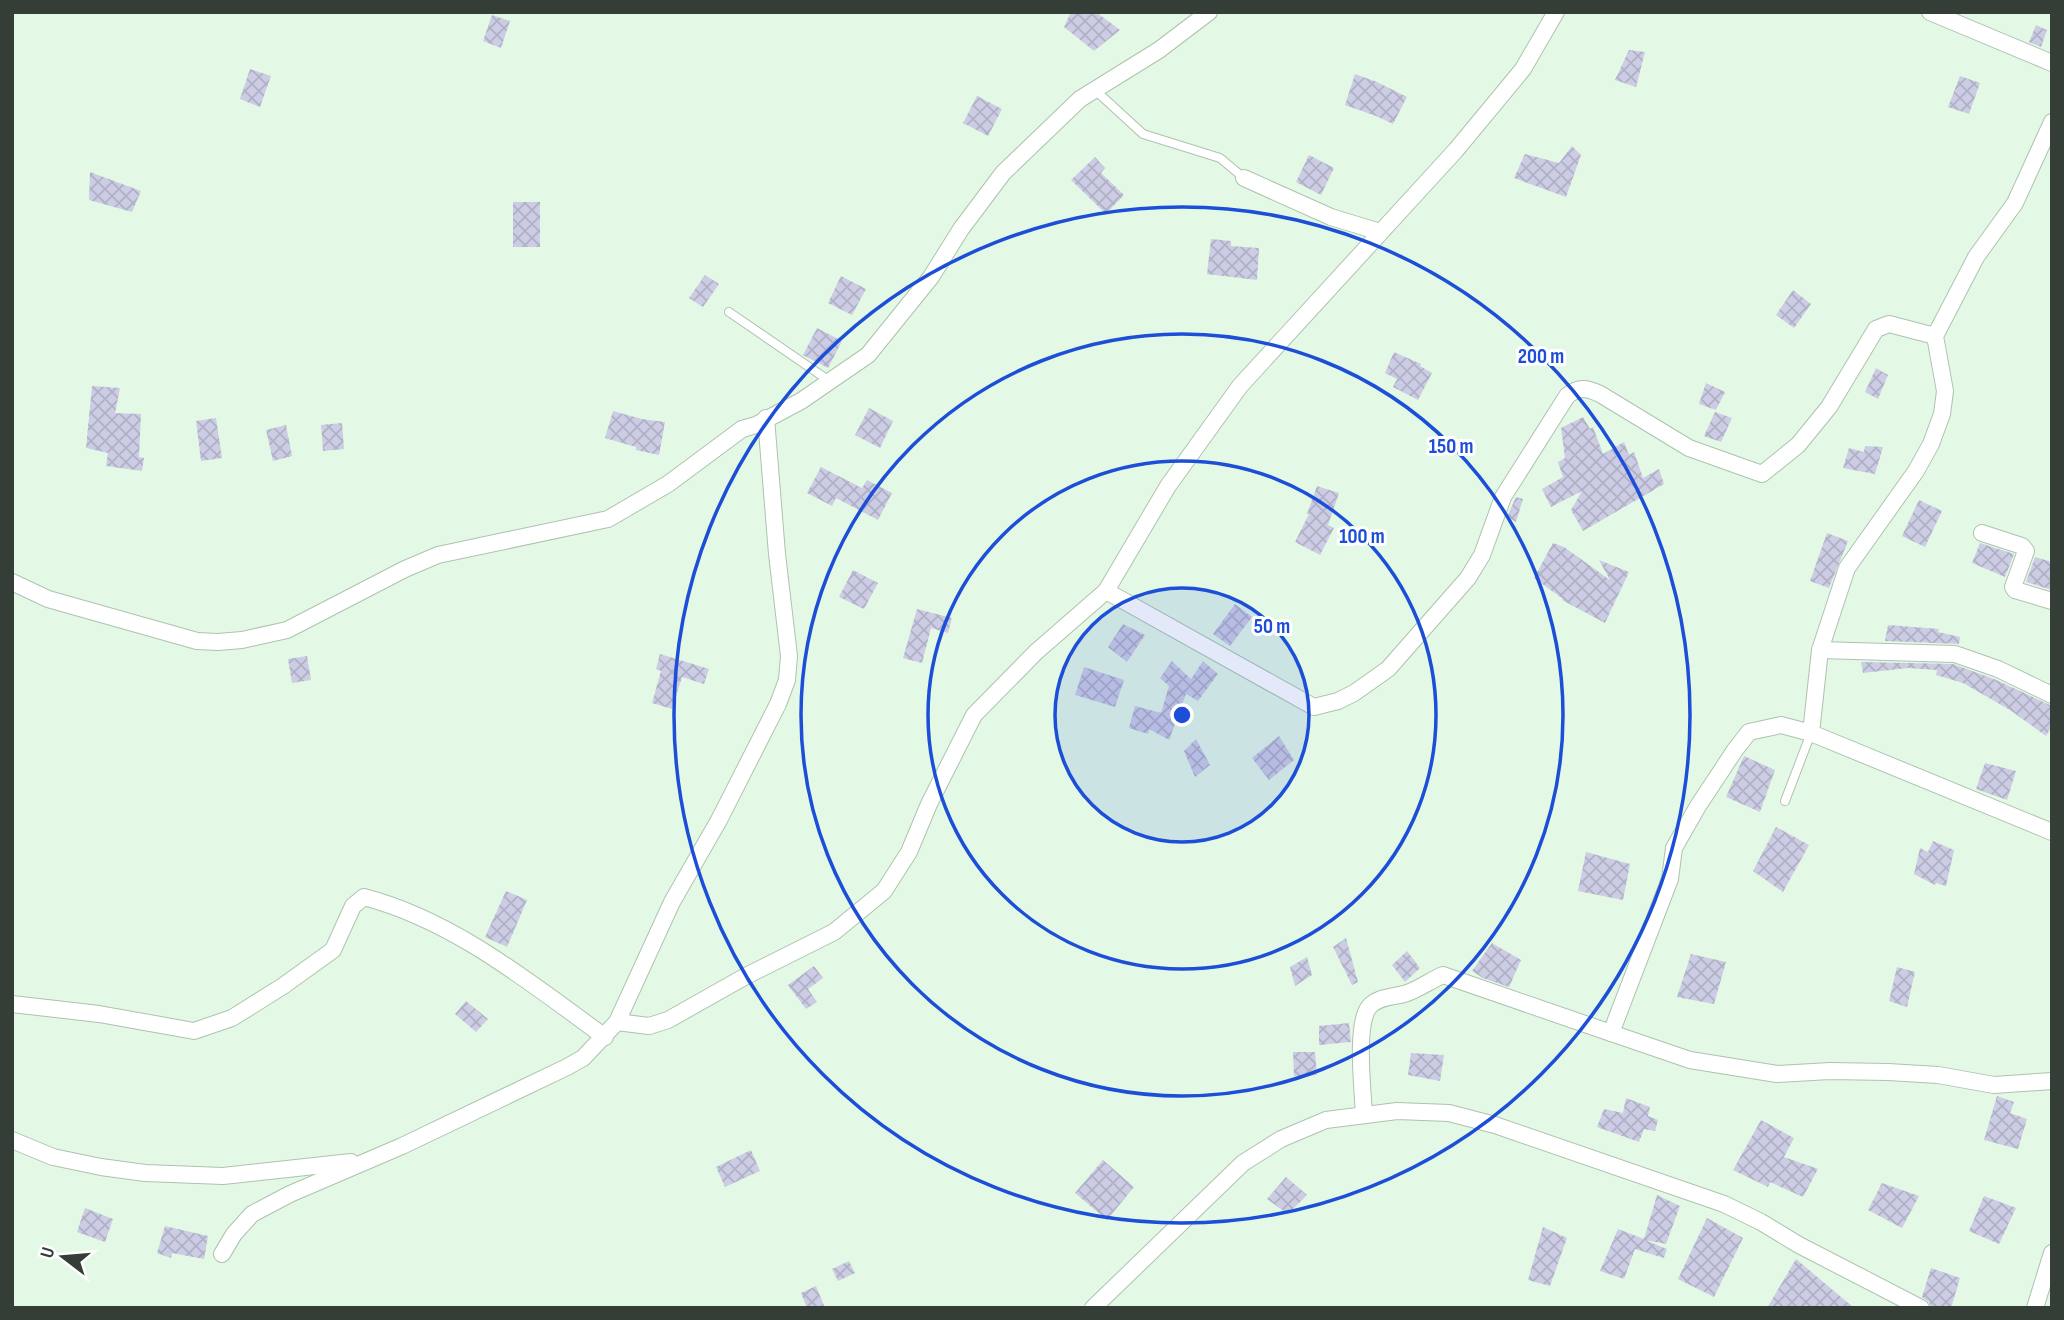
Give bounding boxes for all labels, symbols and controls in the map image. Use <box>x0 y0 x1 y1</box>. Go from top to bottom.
text: 200 m <box>1518 344 1564 369</box>
text: 150 m <box>1429 434 1473 459</box>
text: 100 m <box>1339 524 1385 549</box>
text: 50 m <box>1254 614 1290 639</box>
centre of rings <box>1170 703 1194 727</box>
north arrow <box>28 1222 98 1292</box>
text: U <box>36 1245 61 1261</box>

